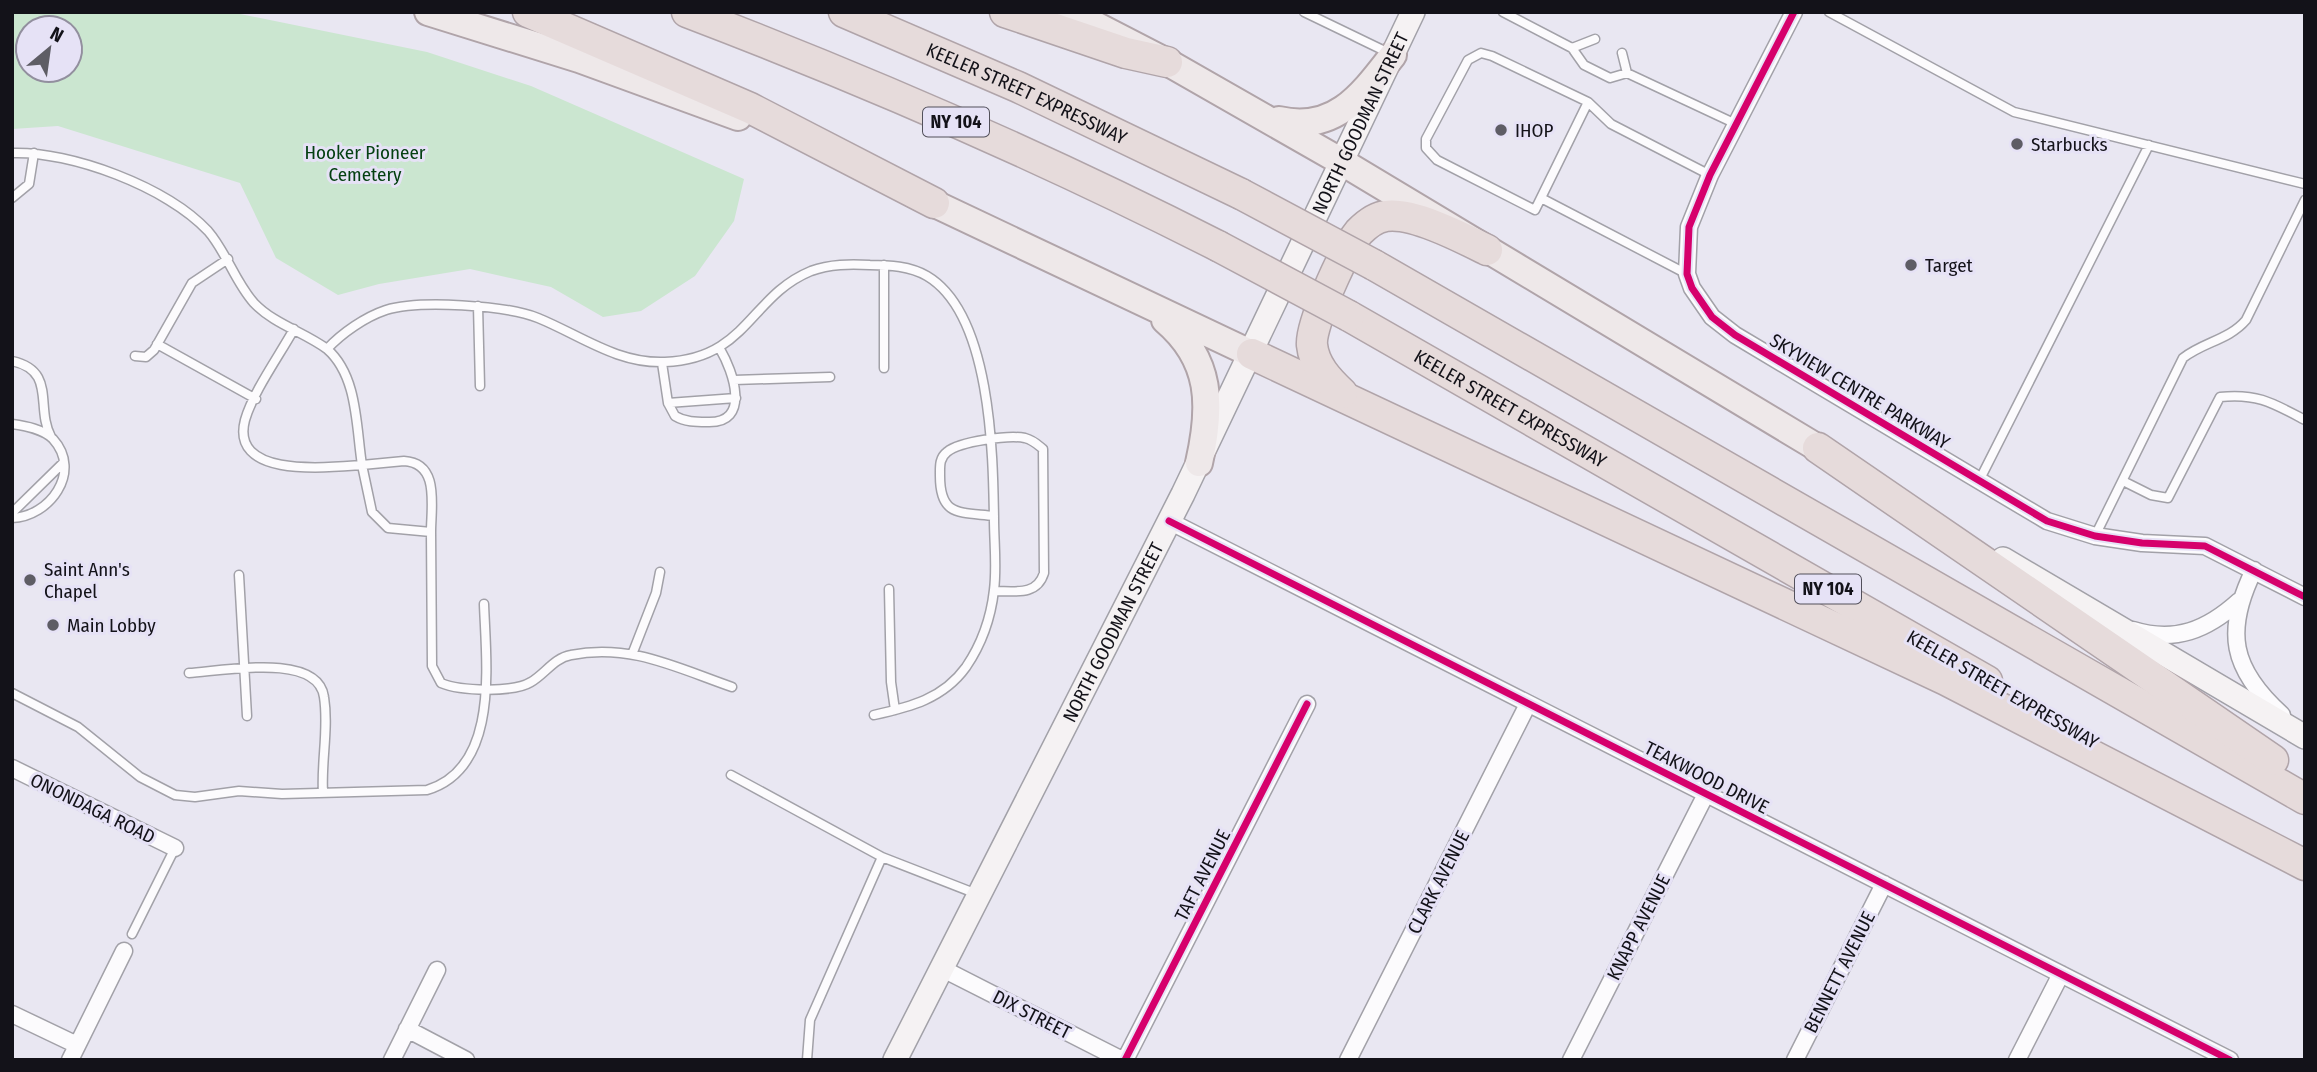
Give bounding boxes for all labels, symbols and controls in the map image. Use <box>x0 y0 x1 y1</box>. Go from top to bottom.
north arrow <box>14 14 84 84</box>
text: N <box>46 22 68 47</box>
street label: NORTH GOODMAN STREET <box>1307 29 1414 218</box>
street label: KEELER STREET EXPRESSWAY <box>923 38 1131 150</box>
road number: NY 104 <box>923 107 989 136</box>
place label: IHOP <box>1515 119 1553 142</box>
marker: IHOP <box>1493 122 1509 138</box>
place label: Starbucks <box>2031 133 2108 156</box>
marker: Starbucks <box>2009 136 2025 152</box>
park label: Hooker Pioneer Cemetery <box>305 141 426 186</box>
place label: Target <box>1925 254 1974 277</box>
marker: Target <box>1903 257 1919 273</box>
street label: SKYVIEW CENTRE PARKWAY <box>1766 329 1954 455</box>
street label: KEELER STREET EXPRESSWAY <box>1410 345 1611 473</box>
street label: NORTH GOODMAN STREET <box>1058 539 1168 726</box>
place label: Saint Ann's Chapel <box>44 558 130 603</box>
marker: Saint Ann's Chapel <box>22 572 38 588</box>
road number: NY 104 <box>1795 574 1861 604</box>
place label: Main Lobby <box>67 614 156 637</box>
marker: Main Lobby <box>45 617 61 633</box>
street label: KEELER STREET EXPRESSWAY <box>1903 625 2103 754</box>
street label: TEAKWOOD DRIVE <box>1641 736 1773 819</box>
street label: ONONDAGA ROAD <box>27 768 159 849</box>
street label: TAFT AVENUE <box>1170 826 1235 925</box>
street label: CLARK AVENUE <box>1403 827 1474 938</box>
street label: KNAPP AVENUE <box>1602 870 1675 984</box>
street label: BENNETT AVENUE <box>1799 908 1880 1037</box>
street label: DIX STREET <box>989 985 1075 1044</box>

